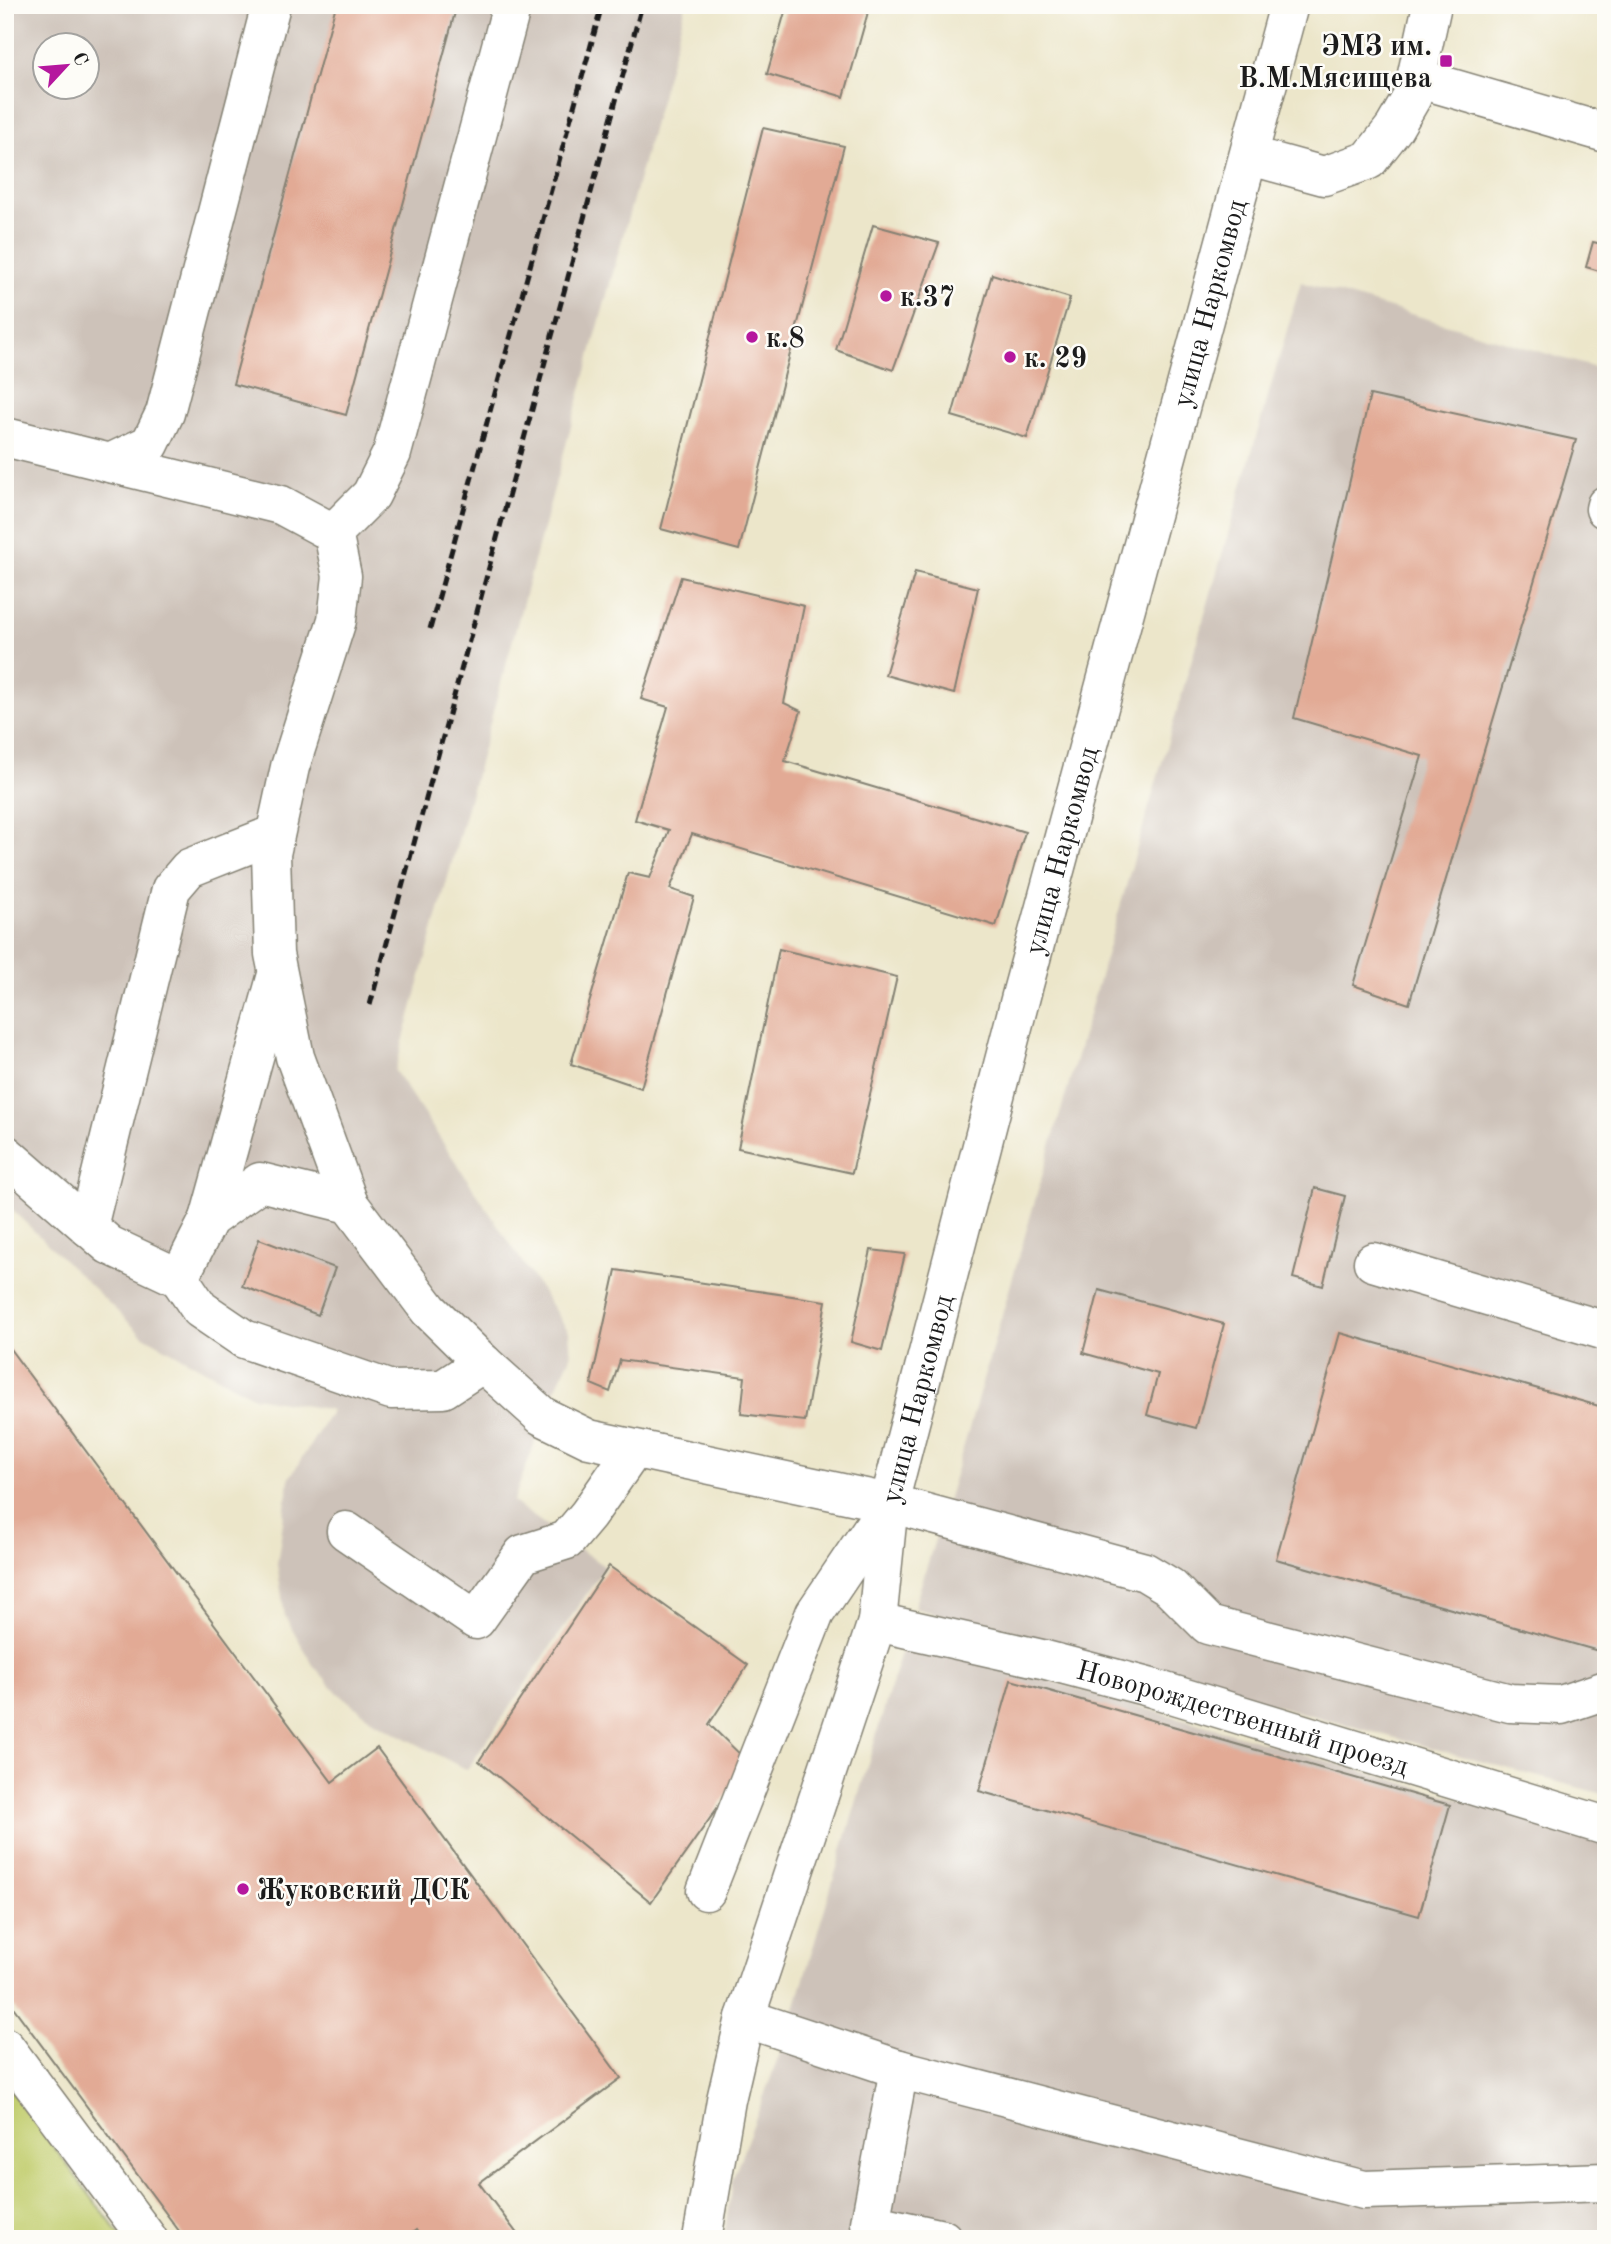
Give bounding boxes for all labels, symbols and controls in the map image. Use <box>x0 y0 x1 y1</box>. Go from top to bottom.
north arrow <box>32 32 102 102</box>
place label: ЭМЗ им. В.М.Мясищева <box>1238 33 1432 94</box>
text: С <box>68 50 90 69</box>
marker: ЭМЗ им. В.М.Мясищева <box>1438 53 1454 69</box>
street label: улица Наркомвод <box>1170 196 1253 411</box>
place label: к.37 <box>900 285 955 313</box>
marker: к.37 <box>878 288 894 304</box>
place label: к.8 <box>766 326 805 354</box>
marker: к.8 <box>744 329 760 345</box>
place label: к. 29 <box>1024 346 1087 374</box>
marker: к. 29 <box>1002 349 1018 365</box>
street label: улица Наркомвод <box>1022 744 1105 958</box>
street label: улица Наркомвод <box>878 1292 960 1507</box>
street label: Новорождественный проезд <box>1073 1658 1411 1782</box>
place label: Жуковский ДСК <box>257 1877 470 1906</box>
marker: Жуковский ДСК <box>235 1881 251 1897</box>

